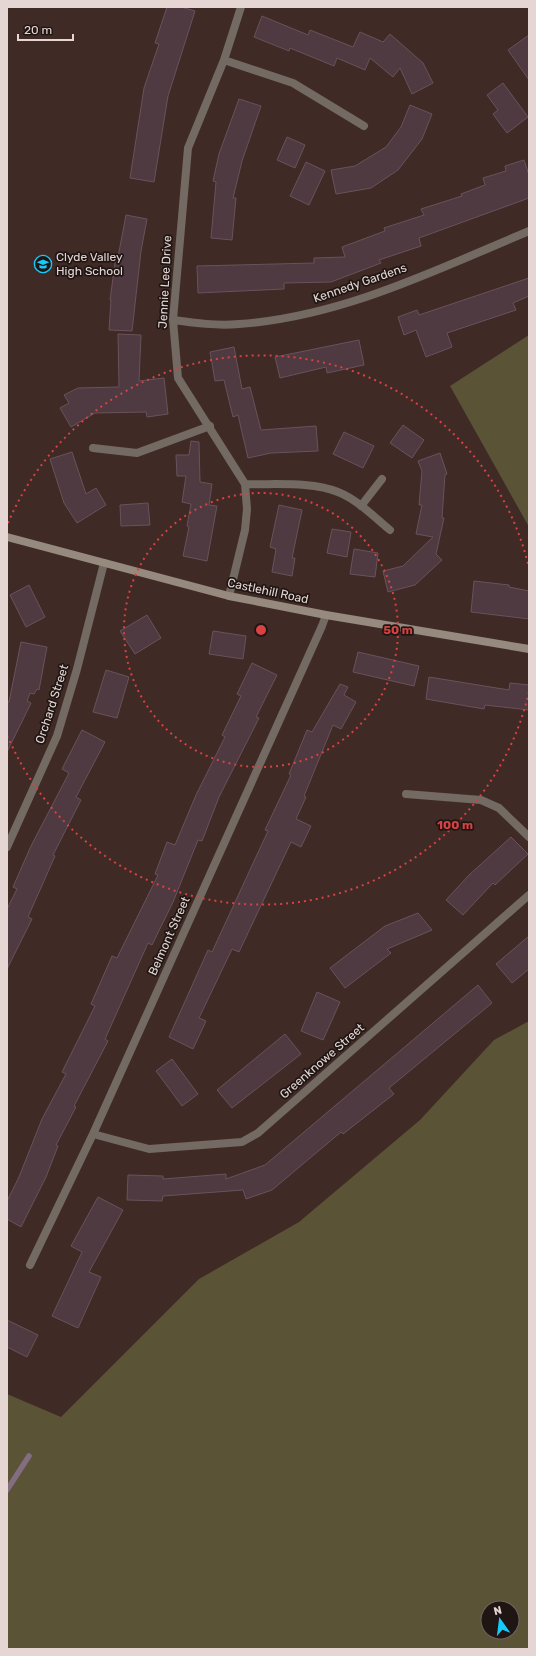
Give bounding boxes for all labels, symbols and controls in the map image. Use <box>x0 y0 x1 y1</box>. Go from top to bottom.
scale bar <box>18 16 73 42</box>
text: 20 m <box>24 23 52 37</box>
street label: Jennie Lee Drive <box>156 235 174 329</box>
place label: Clyde Valley High School <box>56 250 123 278</box>
school or university icon: Clyde Valley High School <box>33 254 53 274</box>
street label: Kennedy Gardens <box>312 260 408 306</box>
street label: Castlehill Road <box>226 576 310 606</box>
centre of rings <box>254 623 268 637</box>
text: 50 m <box>383 623 413 637</box>
street label: Orchard Street <box>33 662 71 745</box>
text: 100 m <box>437 818 473 832</box>
street label: Belmont Street <box>145 894 193 978</box>
street label: Greenknowe Street <box>277 1020 367 1101</box>
north arrow <box>480 1600 520 1640</box>
text: N <box>492 1603 503 1618</box>

